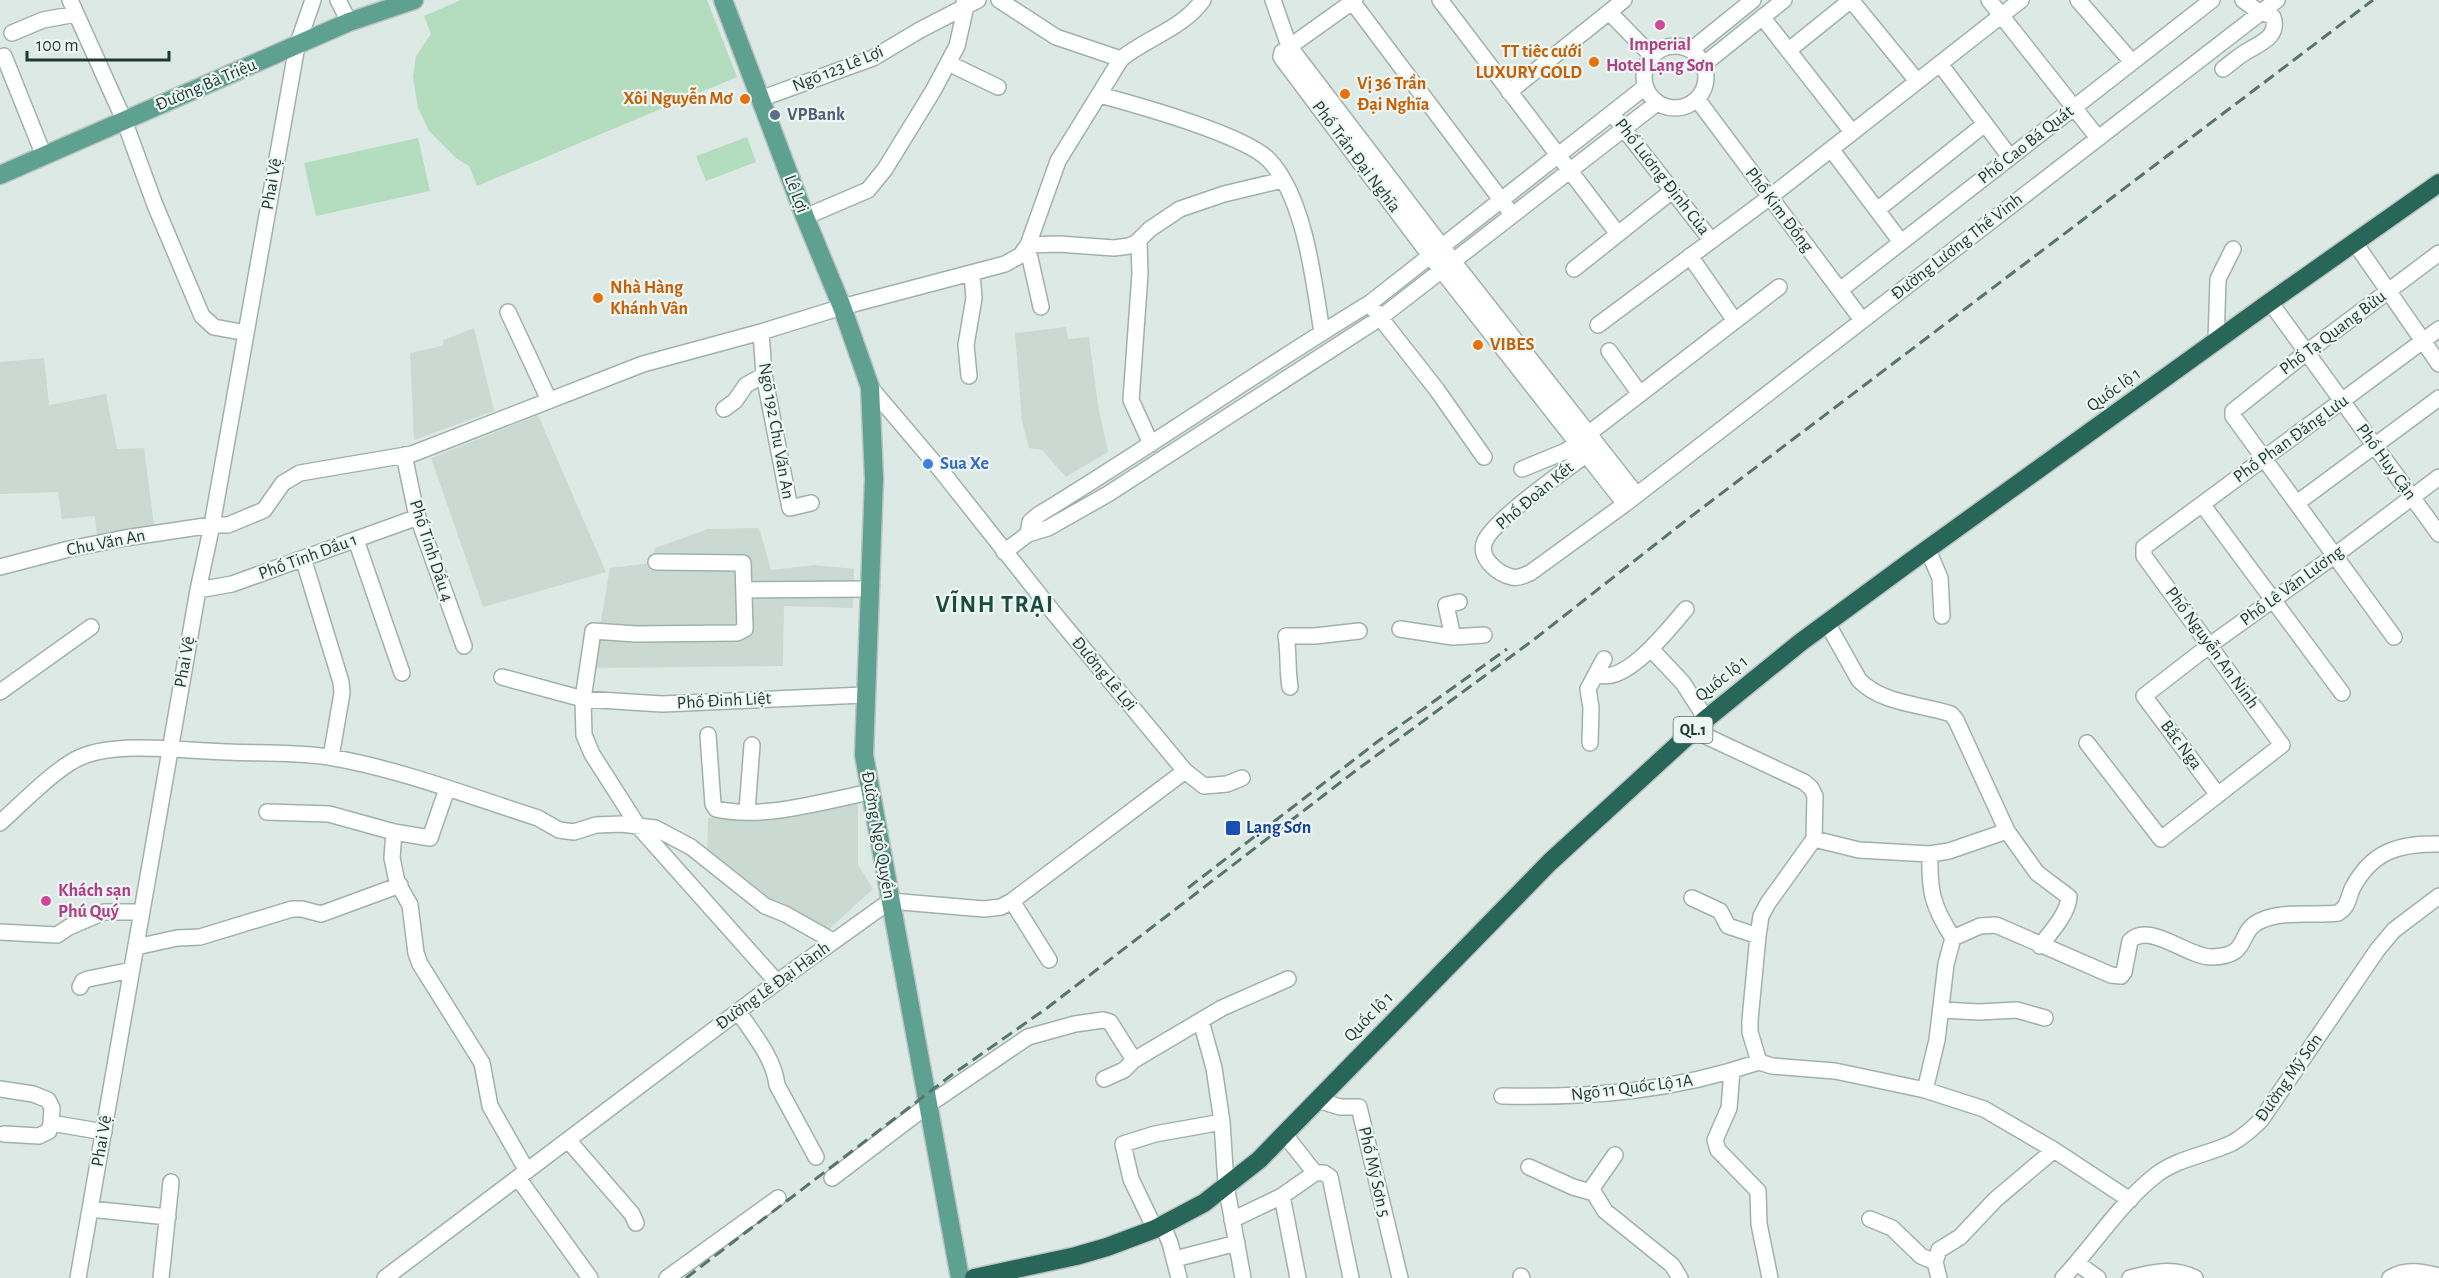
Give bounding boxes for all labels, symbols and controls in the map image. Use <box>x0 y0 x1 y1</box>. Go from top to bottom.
marker: Imperial Hotel Lạng Sơn <box>1653 18 1667 32</box>
scale bar <box>27 24 170 62</box>
place label: Imperial Hotel Lạng Sơn <box>1606 36 1714 75</box>
text: 100 m <box>36 37 79 55</box>
street label: Ngõ 123 Lê Lợi <box>790 43 886 95</box>
place label: TT tiêc cưới LUXURY GOLD <box>1475 43 1582 82</box>
marker: TT tiêc cưới LUXURY GOLD <box>1587 55 1601 69</box>
street label: Đường Bà Triệu <box>153 56 259 114</box>
place label: Vị 36 Trần Đại Nghĩa <box>1357 73 1430 114</box>
place label: Xôi Nguyễn Mơ <box>623 87 733 108</box>
marker: Vị 36 Trần Đại Nghĩa <box>1338 87 1352 101</box>
marker: Xôi Nguyễn Mơ <box>738 92 752 106</box>
street label: Phố Trần Đại Nghĩa <box>1308 97 1404 216</box>
street label: Phố Cao Bá Quát <box>1974 101 2077 188</box>
place label: VPBank <box>787 106 845 124</box>
marker: VPBank <box>768 108 782 122</box>
street label: Phố Lương Định Của <box>1611 115 1714 239</box>
street label: Phai Vệ <box>259 157 285 211</box>
street label: Phố Kim Đồng <box>1741 164 1817 256</box>
street label: Lê Lợi <box>781 173 811 215</box>
street label: Đường Lương Thế Vinh <box>1887 189 2026 304</box>
place label: Nhà Hàng Khánh Vân <box>610 279 688 318</box>
street label: Phố Tạ Quang Bửu <box>2276 287 2389 379</box>
marker: Nhà Hàng Khánh Vân <box>591 291 605 305</box>
place label: VIBES <box>1490 336 1534 354</box>
marker: VIBES <box>1471 338 1485 352</box>
street label: Ngõ 192 Chu Văn An <box>755 361 797 501</box>
street label: Quốc lộ 1 <box>2083 364 2144 415</box>
street label: Phố Phan Đăng Lưu <box>2230 391 2352 487</box>
street label: Phố Huy Cận <box>2353 420 2420 503</box>
place label: Sua Xe <box>940 455 989 473</box>
marker: Sua Xe <box>921 457 935 471</box>
street label: Phố Đoàn Kết <box>1492 458 1577 534</box>
street label: Phố Tinh Dầu 4 <box>406 497 457 605</box>
street label: Chu Văn An <box>65 527 147 559</box>
street label: Phố Tinh Dầu 1 <box>256 530 360 583</box>
street label: Phố Lê Văn Lương <box>2236 542 2347 629</box>
street label: Phố Nguyễn An Ninh <box>2162 583 2264 712</box>
district label: VĨNH TRẠI <box>935 590 1055 617</box>
street label: Đường Lê Lợi <box>1068 634 1140 714</box>
street label: Phai Vệ <box>172 635 198 689</box>
street label: Quốc lộ 1 <box>1692 652 1752 705</box>
street label: Phố Đinh Liệt <box>676 689 772 712</box>
street label: Bắc Nga <box>2157 716 2206 773</box>
road number: QL.1 <box>1674 717 1712 743</box>
street label: Đường Ngô Quyền <box>858 770 899 900</box>
marker: Lạng Sơn <box>1224 819 1242 837</box>
place label: Lạng Sơn <box>1246 819 1311 837</box>
place label: Khách sạn Phú Quý <box>58 882 131 921</box>
marker: Khách sạn Phú Quý <box>39 894 53 908</box>
street label: Đường Lê Đại Hành <box>713 939 833 1033</box>
street label: Quốc lộ 1 <box>1340 988 1397 1046</box>
street label: Đường Mỹ Sơn <box>2252 1031 2326 1125</box>
street label: Ngõ 11 Quốc Lộ 1A <box>1570 1071 1695 1104</box>
street label: Phai Vệ <box>89 1114 115 1168</box>
street label: Phố Mỹ Sơn 5 <box>1355 1125 1394 1219</box>

